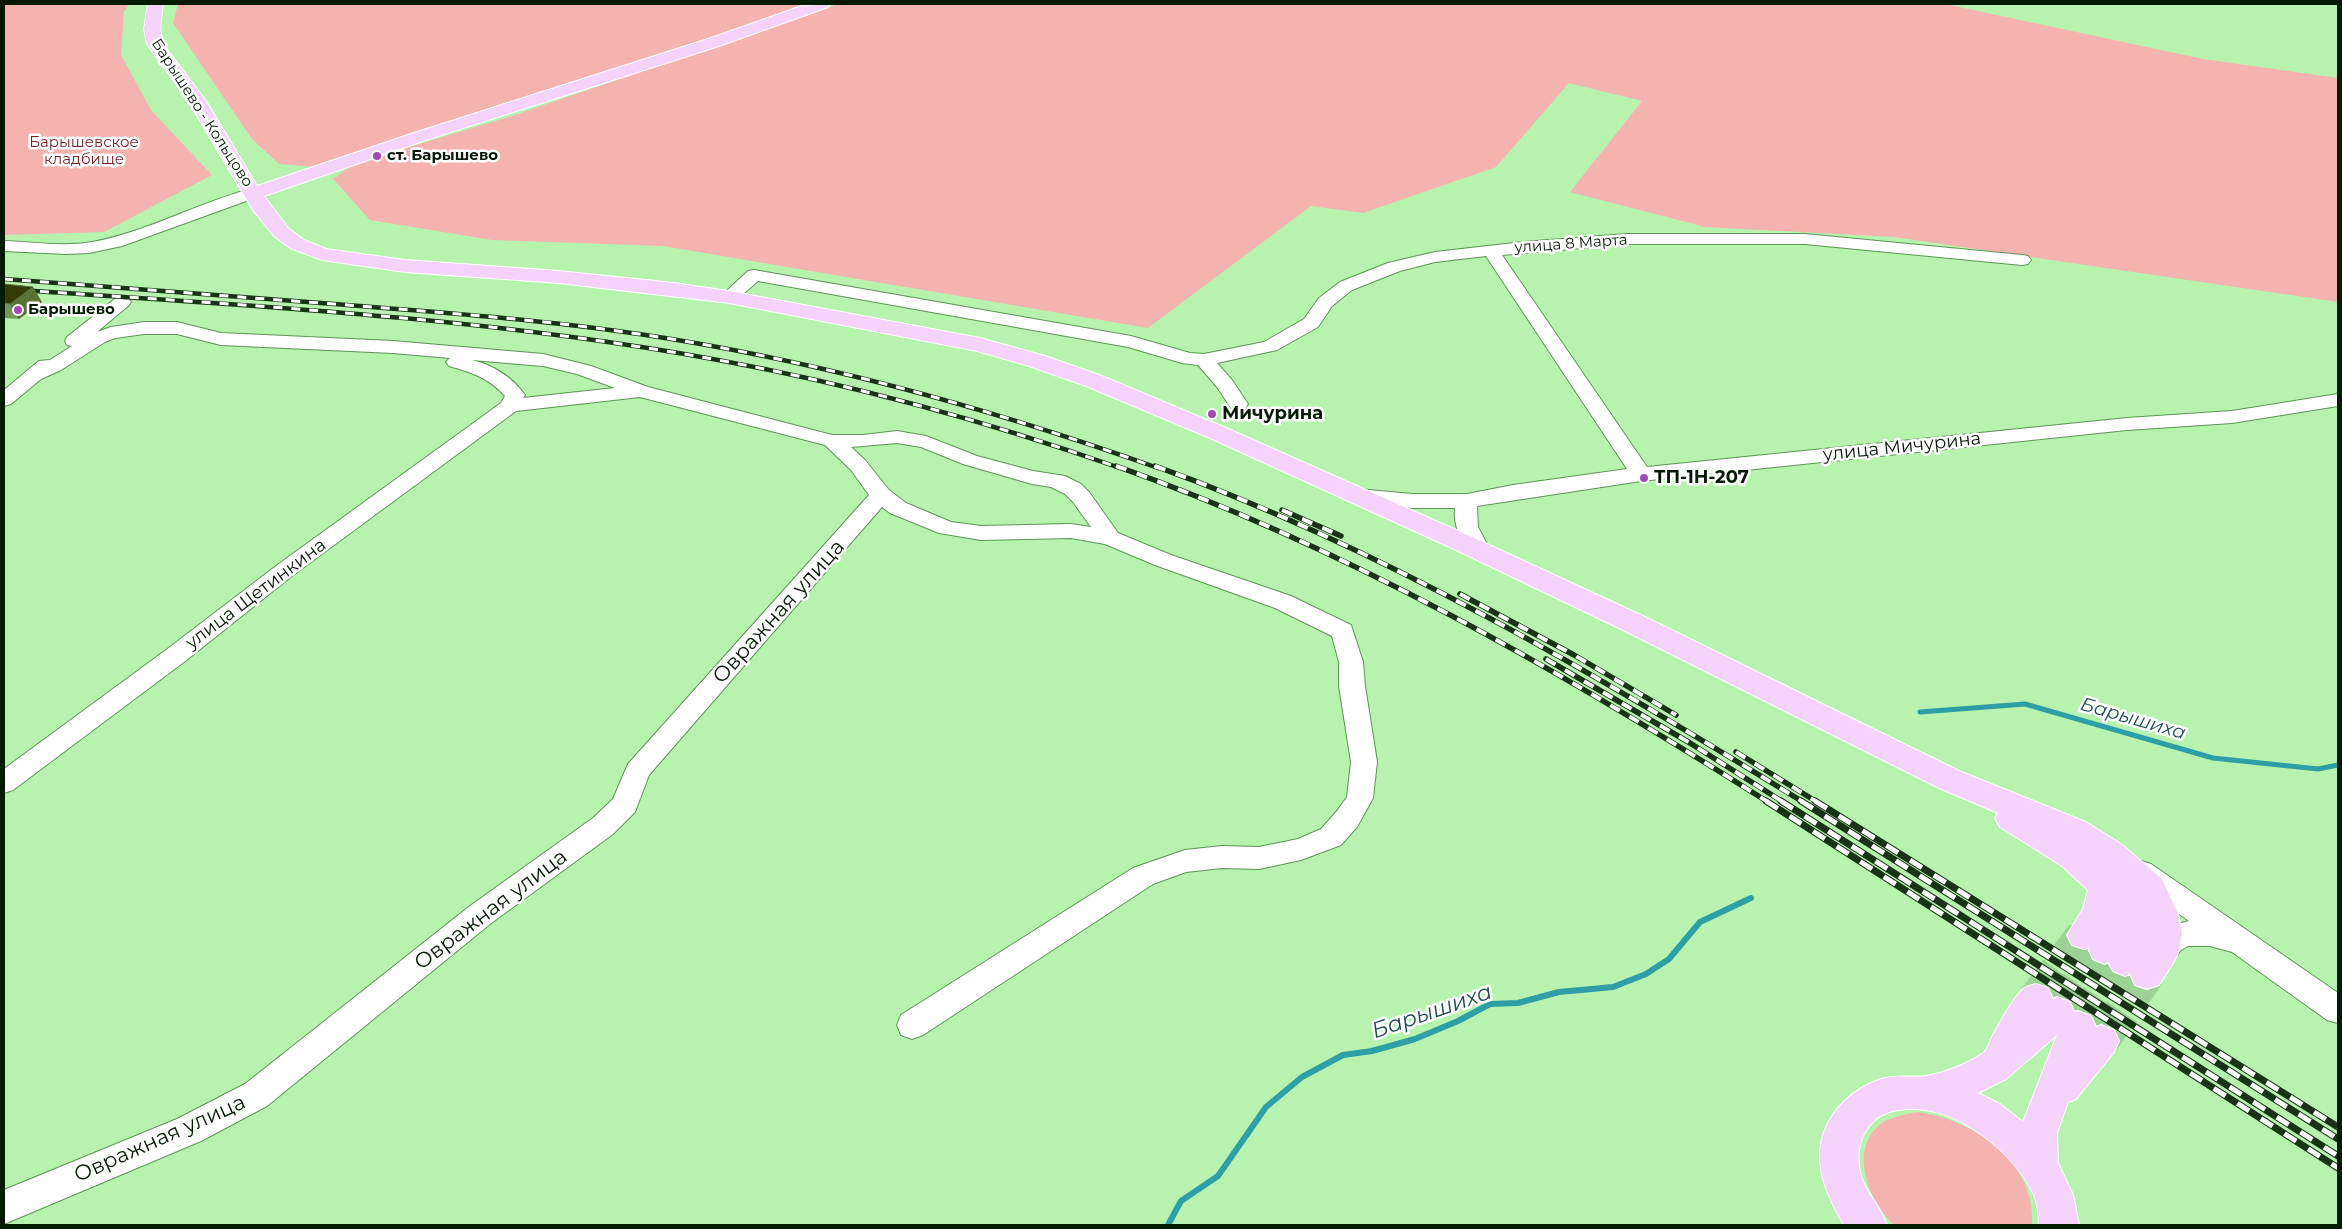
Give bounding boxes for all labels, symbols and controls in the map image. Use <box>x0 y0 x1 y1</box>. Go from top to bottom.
street label: Барышево - Кольцово <box>147 36 257 190</box>
park label: Барышевское кладбище <box>29 134 139 169</box>
place label: ст. Барышево <box>387 147 498 165</box>
marker: ст. Барышево <box>371 150 383 162</box>
street label: улица 8 Марта <box>1514 231 1628 257</box>
place label: Барышево <box>28 301 115 319</box>
marker: Барышево <box>12 304 24 316</box>
place label: Мичурина <box>1222 403 1323 425</box>
marker: Мичурина <box>1206 408 1218 420</box>
street label: улица Мичурина <box>1822 428 1982 466</box>
place label: ТП-1Н-207 <box>1654 467 1749 489</box>
marker: ТП-1Н-207 <box>1638 472 1650 484</box>
street label: улица Щетинкина <box>182 534 330 654</box>
street label: Овражная улица <box>708 535 850 689</box>
water label: Барышиха <box>2078 693 2188 745</box>
street label: Овражная улица <box>410 844 572 976</box>
water label: Барышиха <box>1368 979 1496 1045</box>
street label: Овражная улица <box>70 1090 250 1188</box>

